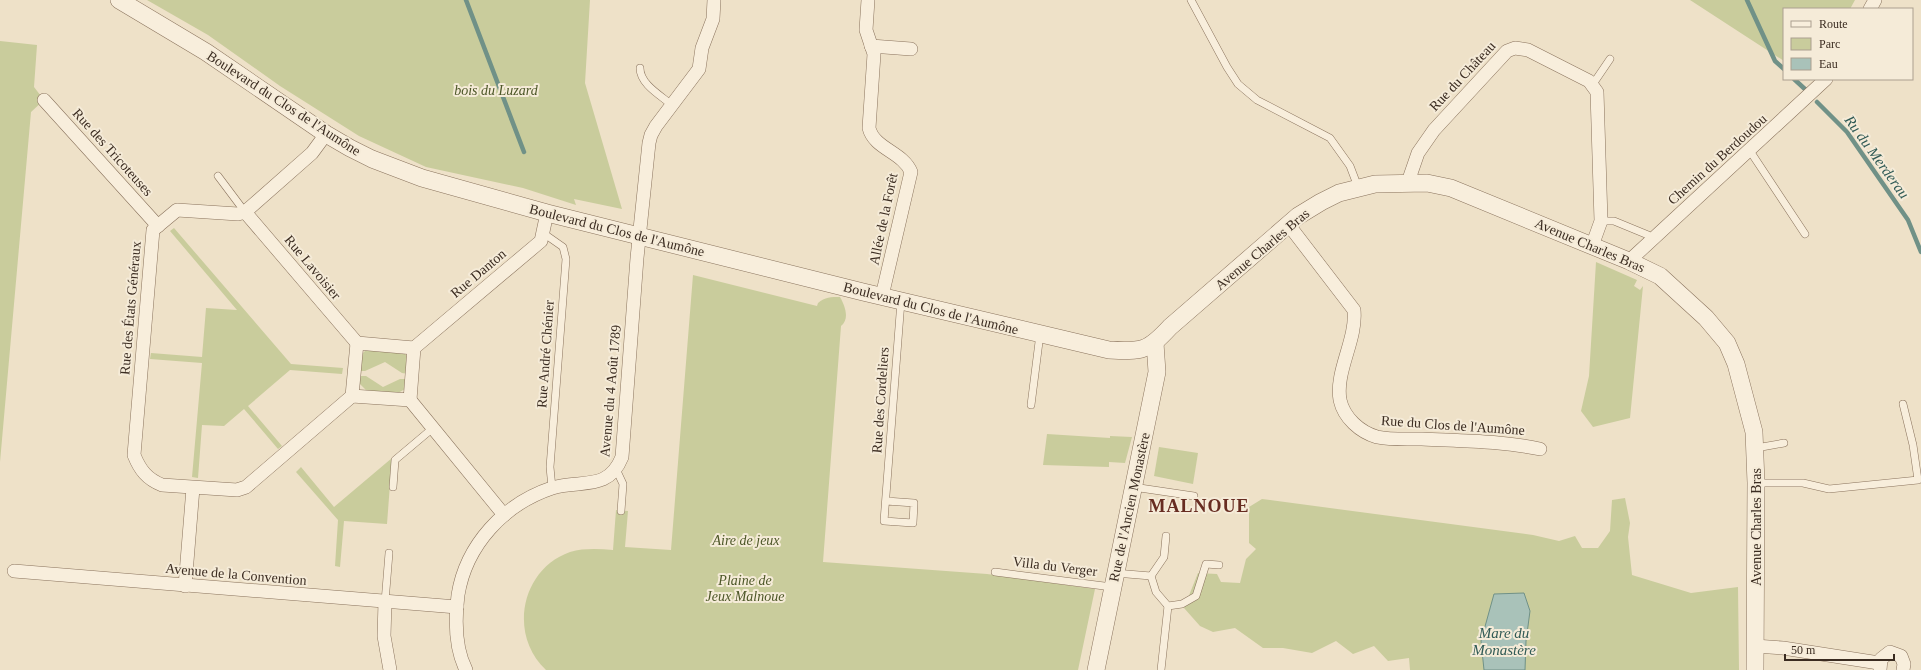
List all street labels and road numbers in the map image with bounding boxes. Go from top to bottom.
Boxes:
street label: Rue du Château [1426,39,1498,114]
street label: Boulevard du Clos de l'Aumône [204,48,363,159]
street label: Rue des Tricoteuses [70,106,156,199]
street label: Chemin du Berdoudou [1665,111,1770,208]
street label: Allée de la Forêt [866,172,901,266]
street label: Boulevard du Clos de l'Aumône [528,201,706,260]
street label: Avenue Charles Bras [1212,206,1312,293]
street label: Avenue Charles Bras [1533,216,1647,275]
street label: Rue Lavoisier [282,232,344,303]
street label: Rue des États Généraux [116,240,144,376]
street label: Rue Danton [448,246,509,301]
street label: Boulevard du Clos de l'Aumône [842,279,1020,338]
street label: Rue André Chénier [534,299,557,408]
street label: Avenue du 4 Août 1789 [597,324,624,458]
street label: Rue des Cordeliers [869,346,892,454]
street label: Rue du Clos de l'Aumône [1381,413,1525,438]
street label: Rue de l'Ancien Monastère [1106,431,1153,583]
street label: Avenue Charles Bras [1749,468,1764,586]
street label: Villa du Verger [1012,554,1098,579]
street label: Avenue de la Convention [165,561,307,588]

